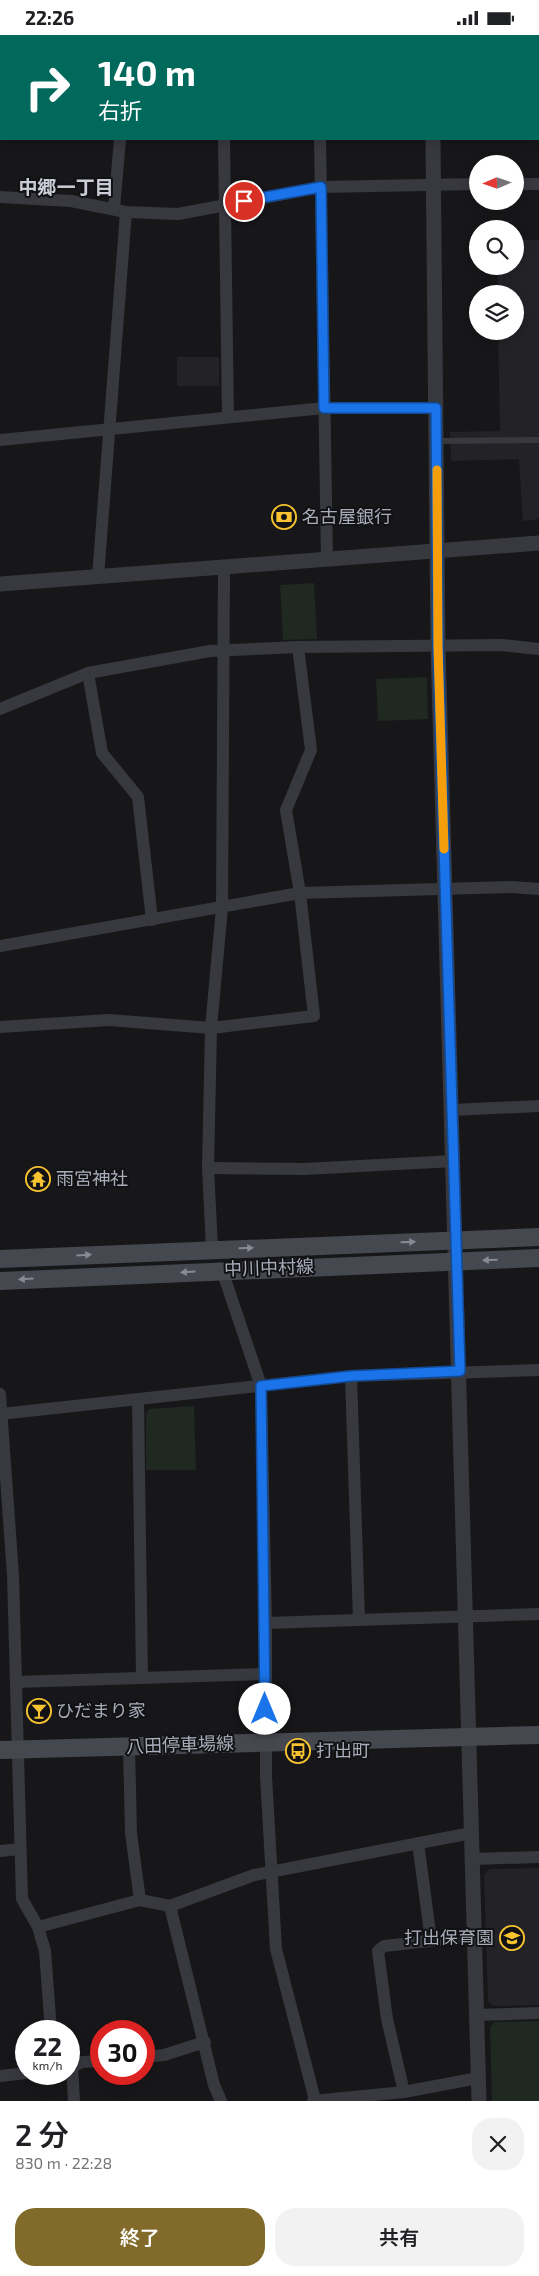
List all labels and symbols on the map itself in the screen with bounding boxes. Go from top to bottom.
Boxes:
north arrow [469,155,524,210]
district label: 中郷一丁目 [18,175,114,198]
pin [223,180,265,222]
bank icon: 名古屋銀行 [271,504,297,530]
place label: 名古屋銀行 [302,505,392,527]
temple icon: 雨宮神社 [25,1166,51,1192]
place label: 雨宮神社 [56,1167,128,1189]
one-way arrow [401,1238,417,1246]
one-way arrow [238,1244,254,1252]
one-way arrow [76,1251,92,1259]
street label: 中川中村線 [224,1254,314,1280]
one-way arrow [482,1256,498,1264]
one-way arrow [180,1268,196,1276]
one-way arrow [17,1276,33,1284]
position arrow [238,1682,290,1734]
bar icon: ひだまり家 [26,1698,52,1724]
place label: ひだまり家 [56,1699,146,1721]
street label: 八田停車場線 [126,1731,234,1757]
bus stop icon: 打出町 [285,1738,311,1764]
place label: 打出町 [316,1739,370,1761]
school or university icon: 打出保育園 [499,1925,525,1951]
place label: 打出保育園 [404,1926,494,1948]
speed limit sign: 30 [90,2020,155,2085]

